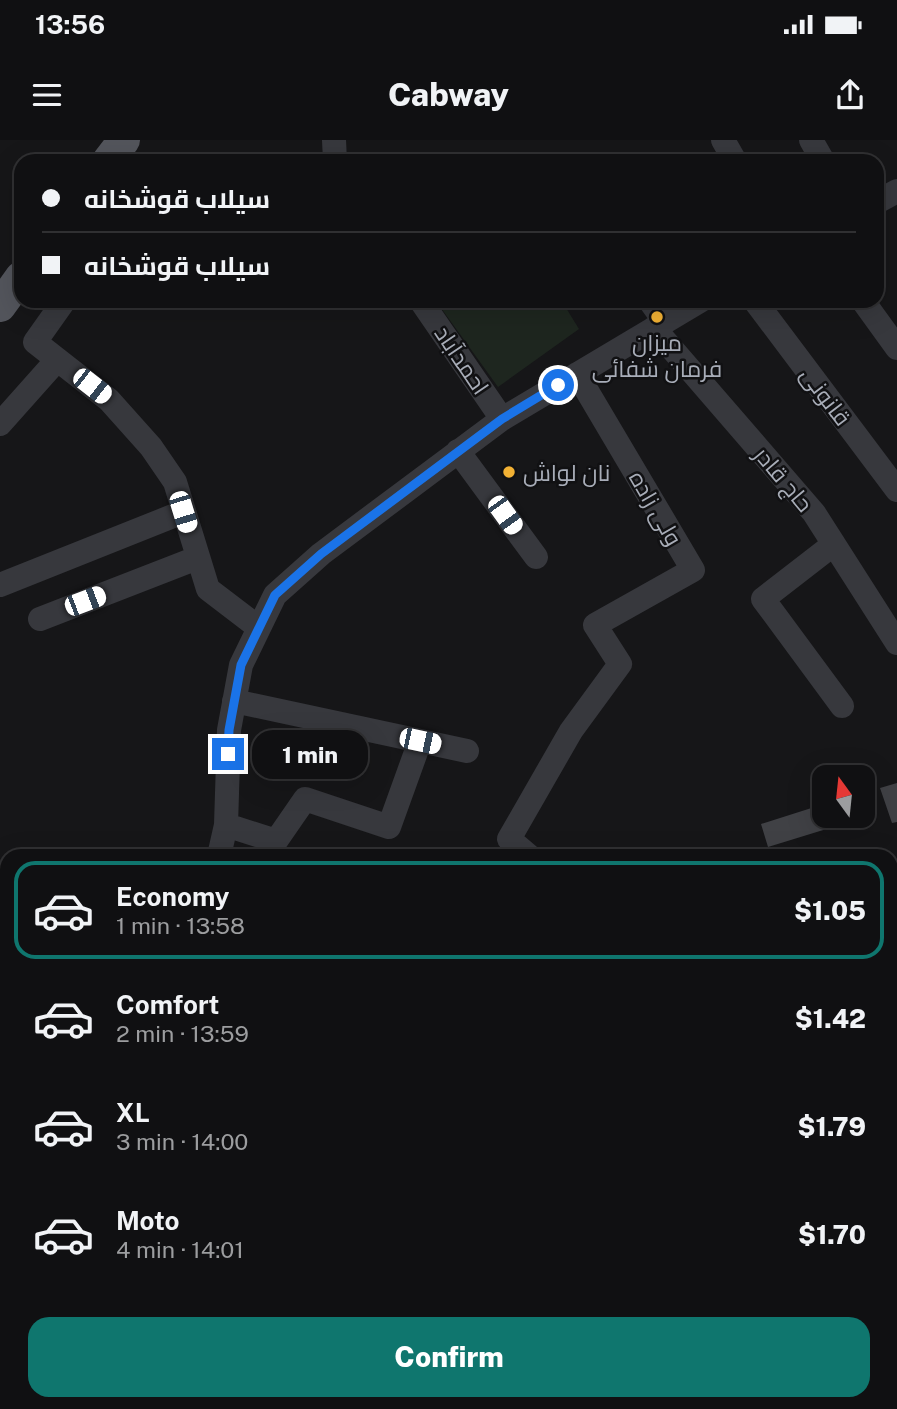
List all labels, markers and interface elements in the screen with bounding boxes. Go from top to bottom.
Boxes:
text: 13:56 [35,9,105,40]
icon: menu [28,76,66,114]
text: Cabway [388,76,509,113]
icon: share [831,76,869,114]
text: سیلاب قوشخانه [84,183,270,214]
text: سیلاب قوشخانه [84,250,270,281]
marker: میزان فرمان شفائی [649,309,665,325]
street label: احمدآباد [429,321,495,399]
place label: میزان فرمان شفائی [592,329,722,383]
street label: قانونی [794,361,857,431]
car [69,365,116,407]
route start [542,369,574,401]
street label: حاج قادر [746,440,819,519]
place label: نان لواش [523,459,611,487]
marker: نان لواش [501,464,517,480]
street label: ولی زاده [623,466,688,551]
car [167,489,200,535]
car [485,492,526,538]
car [62,584,109,618]
car [398,726,443,756]
callout: 1 min [252,730,368,778]
route end [212,738,244,770]
text: 1 min [282,741,338,768]
north arrow [812,765,875,828]
map controls [812,765,875,828]
icon: car [32,879,95,942]
text: Economy [116,881,229,912]
text: $1.05 [794,895,866,926]
text: 1 min · 13:58 [116,912,245,939]
icon: car [32,987,95,1050]
text: Comfort [116,989,219,1020]
text: $1.42 [795,1003,866,1034]
text: 2 min · 13:59 [116,1020,249,1047]
icon: car [32,1095,95,1158]
text: XL [116,1097,150,1128]
text: $1.79 [798,1111,866,1142]
text: 3 min · 14:00 [116,1128,248,1155]
icon: car [32,1203,95,1266]
text: Moto [116,1205,179,1236]
text: $1.70 [798,1219,866,1250]
text: 4 min · 14:01 [116,1236,244,1263]
button: Confirm [28,1317,870,1397]

